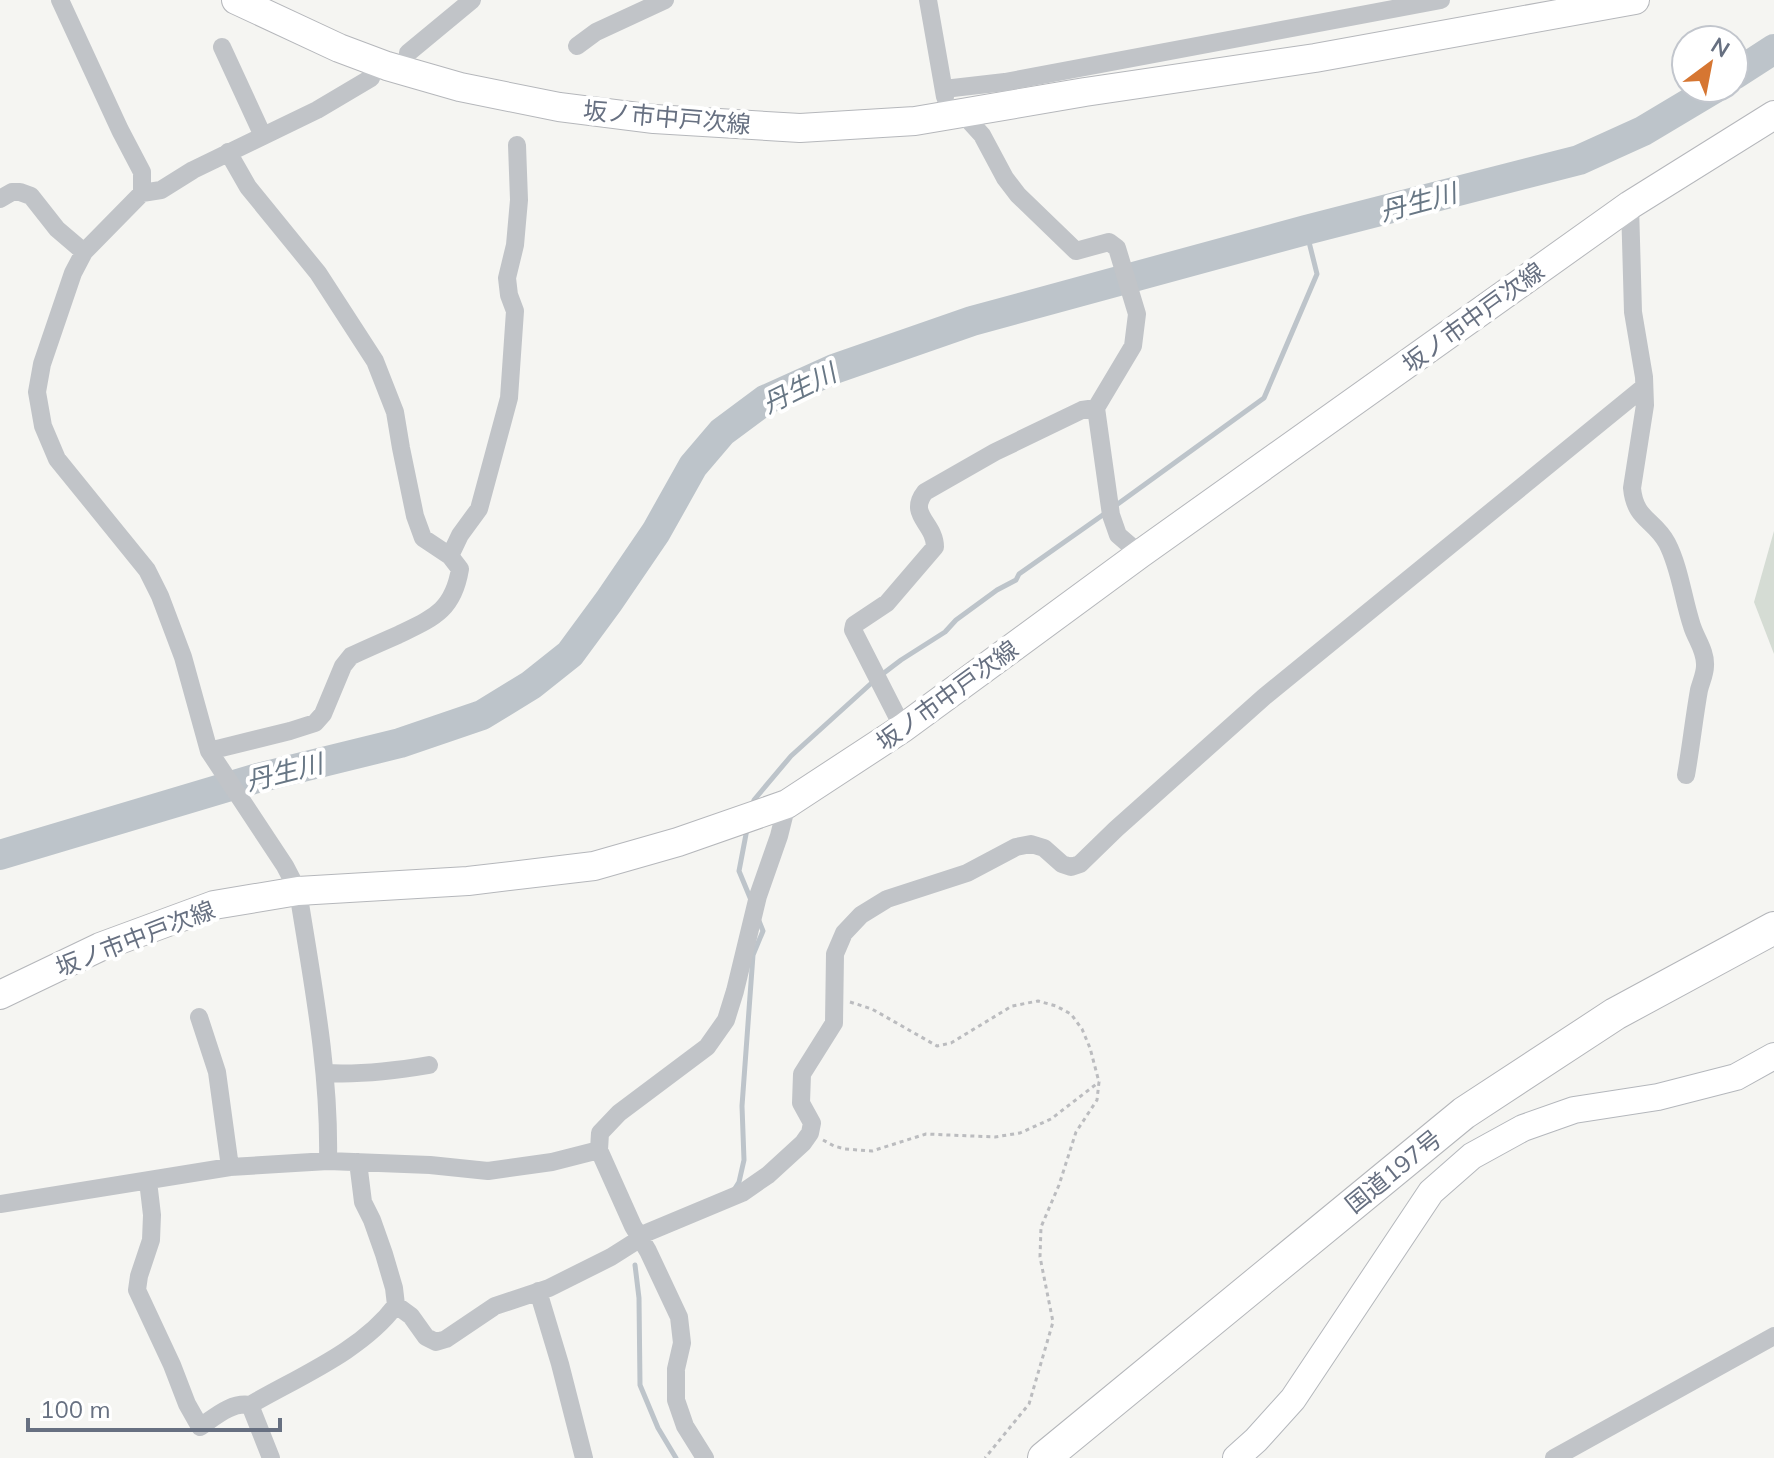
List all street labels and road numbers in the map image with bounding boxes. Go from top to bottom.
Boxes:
street label: 坂ノ市中戸次線 [582,95,752,139]
street label: 坂ノ市中戸次線 [1396,255,1550,379]
street label: 坂ノ市中戸次線 [870,633,1024,757]
street label: 坂ノ市中戸次線 [51,894,219,982]
street label: 国道197号 [1339,1123,1447,1219]

